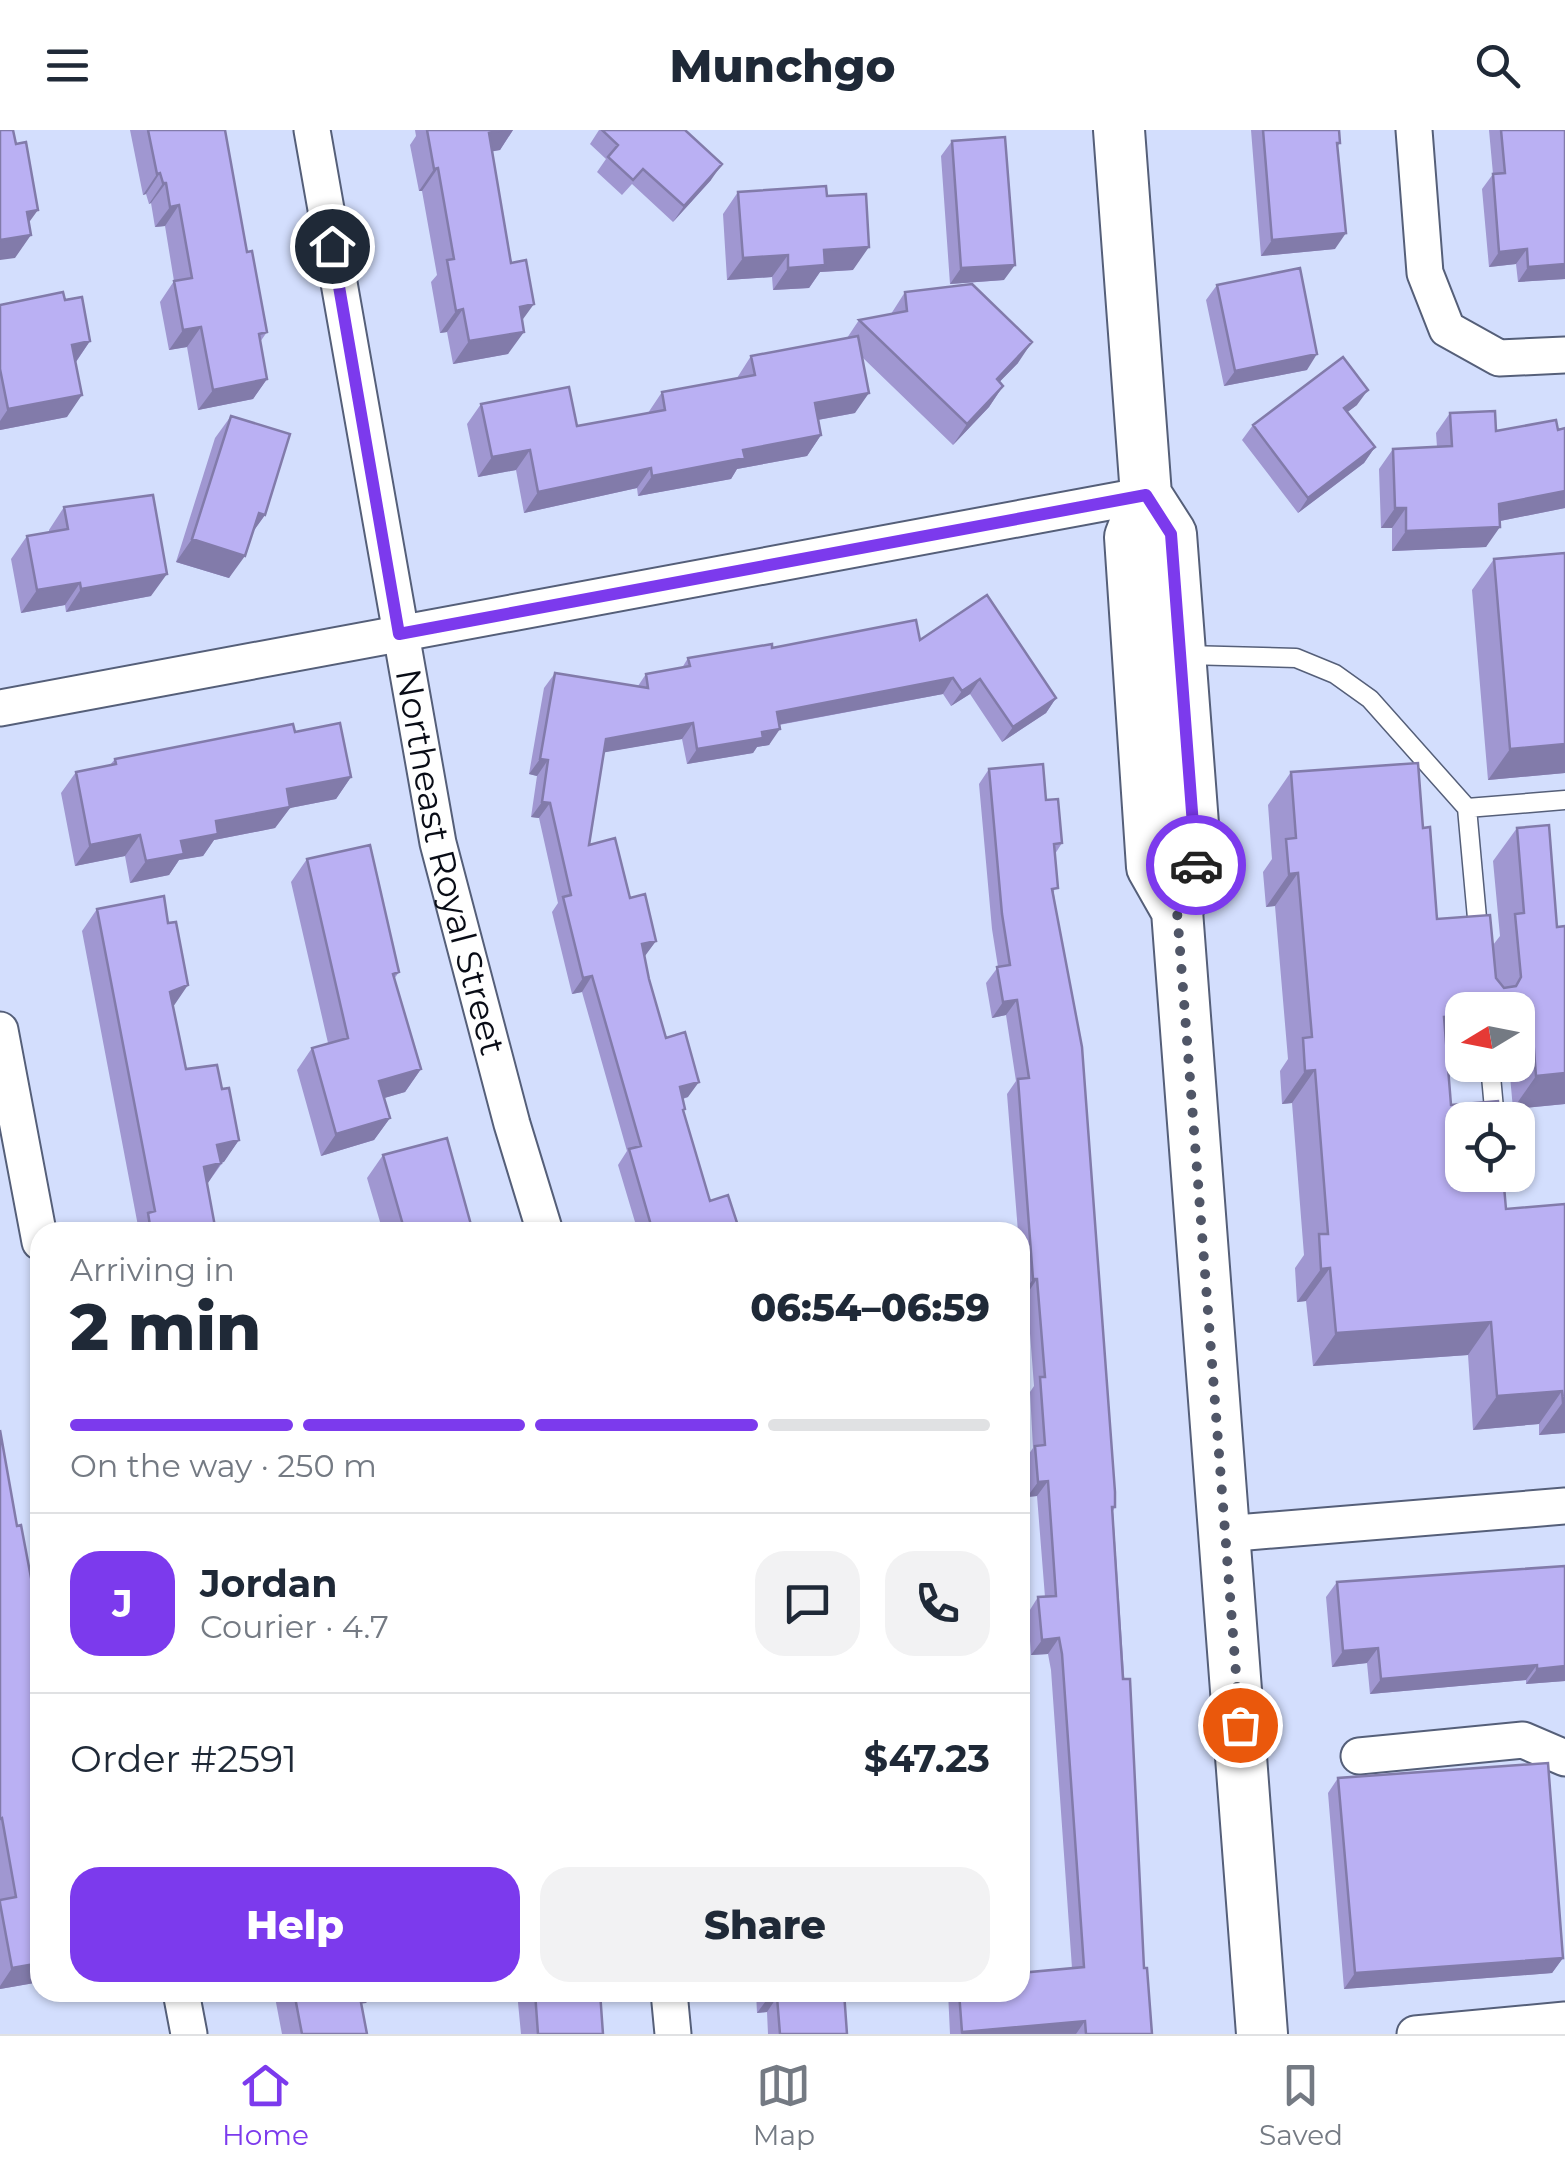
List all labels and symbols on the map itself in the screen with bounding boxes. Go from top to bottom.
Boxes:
pin [290,204,375,289]
street label: Northeast Royal Street [387,665,515,1059]
courier [1146,815,1246,915]
north arrow [1445,992,1535,1082]
pin [1198,1683,1283,1768]

